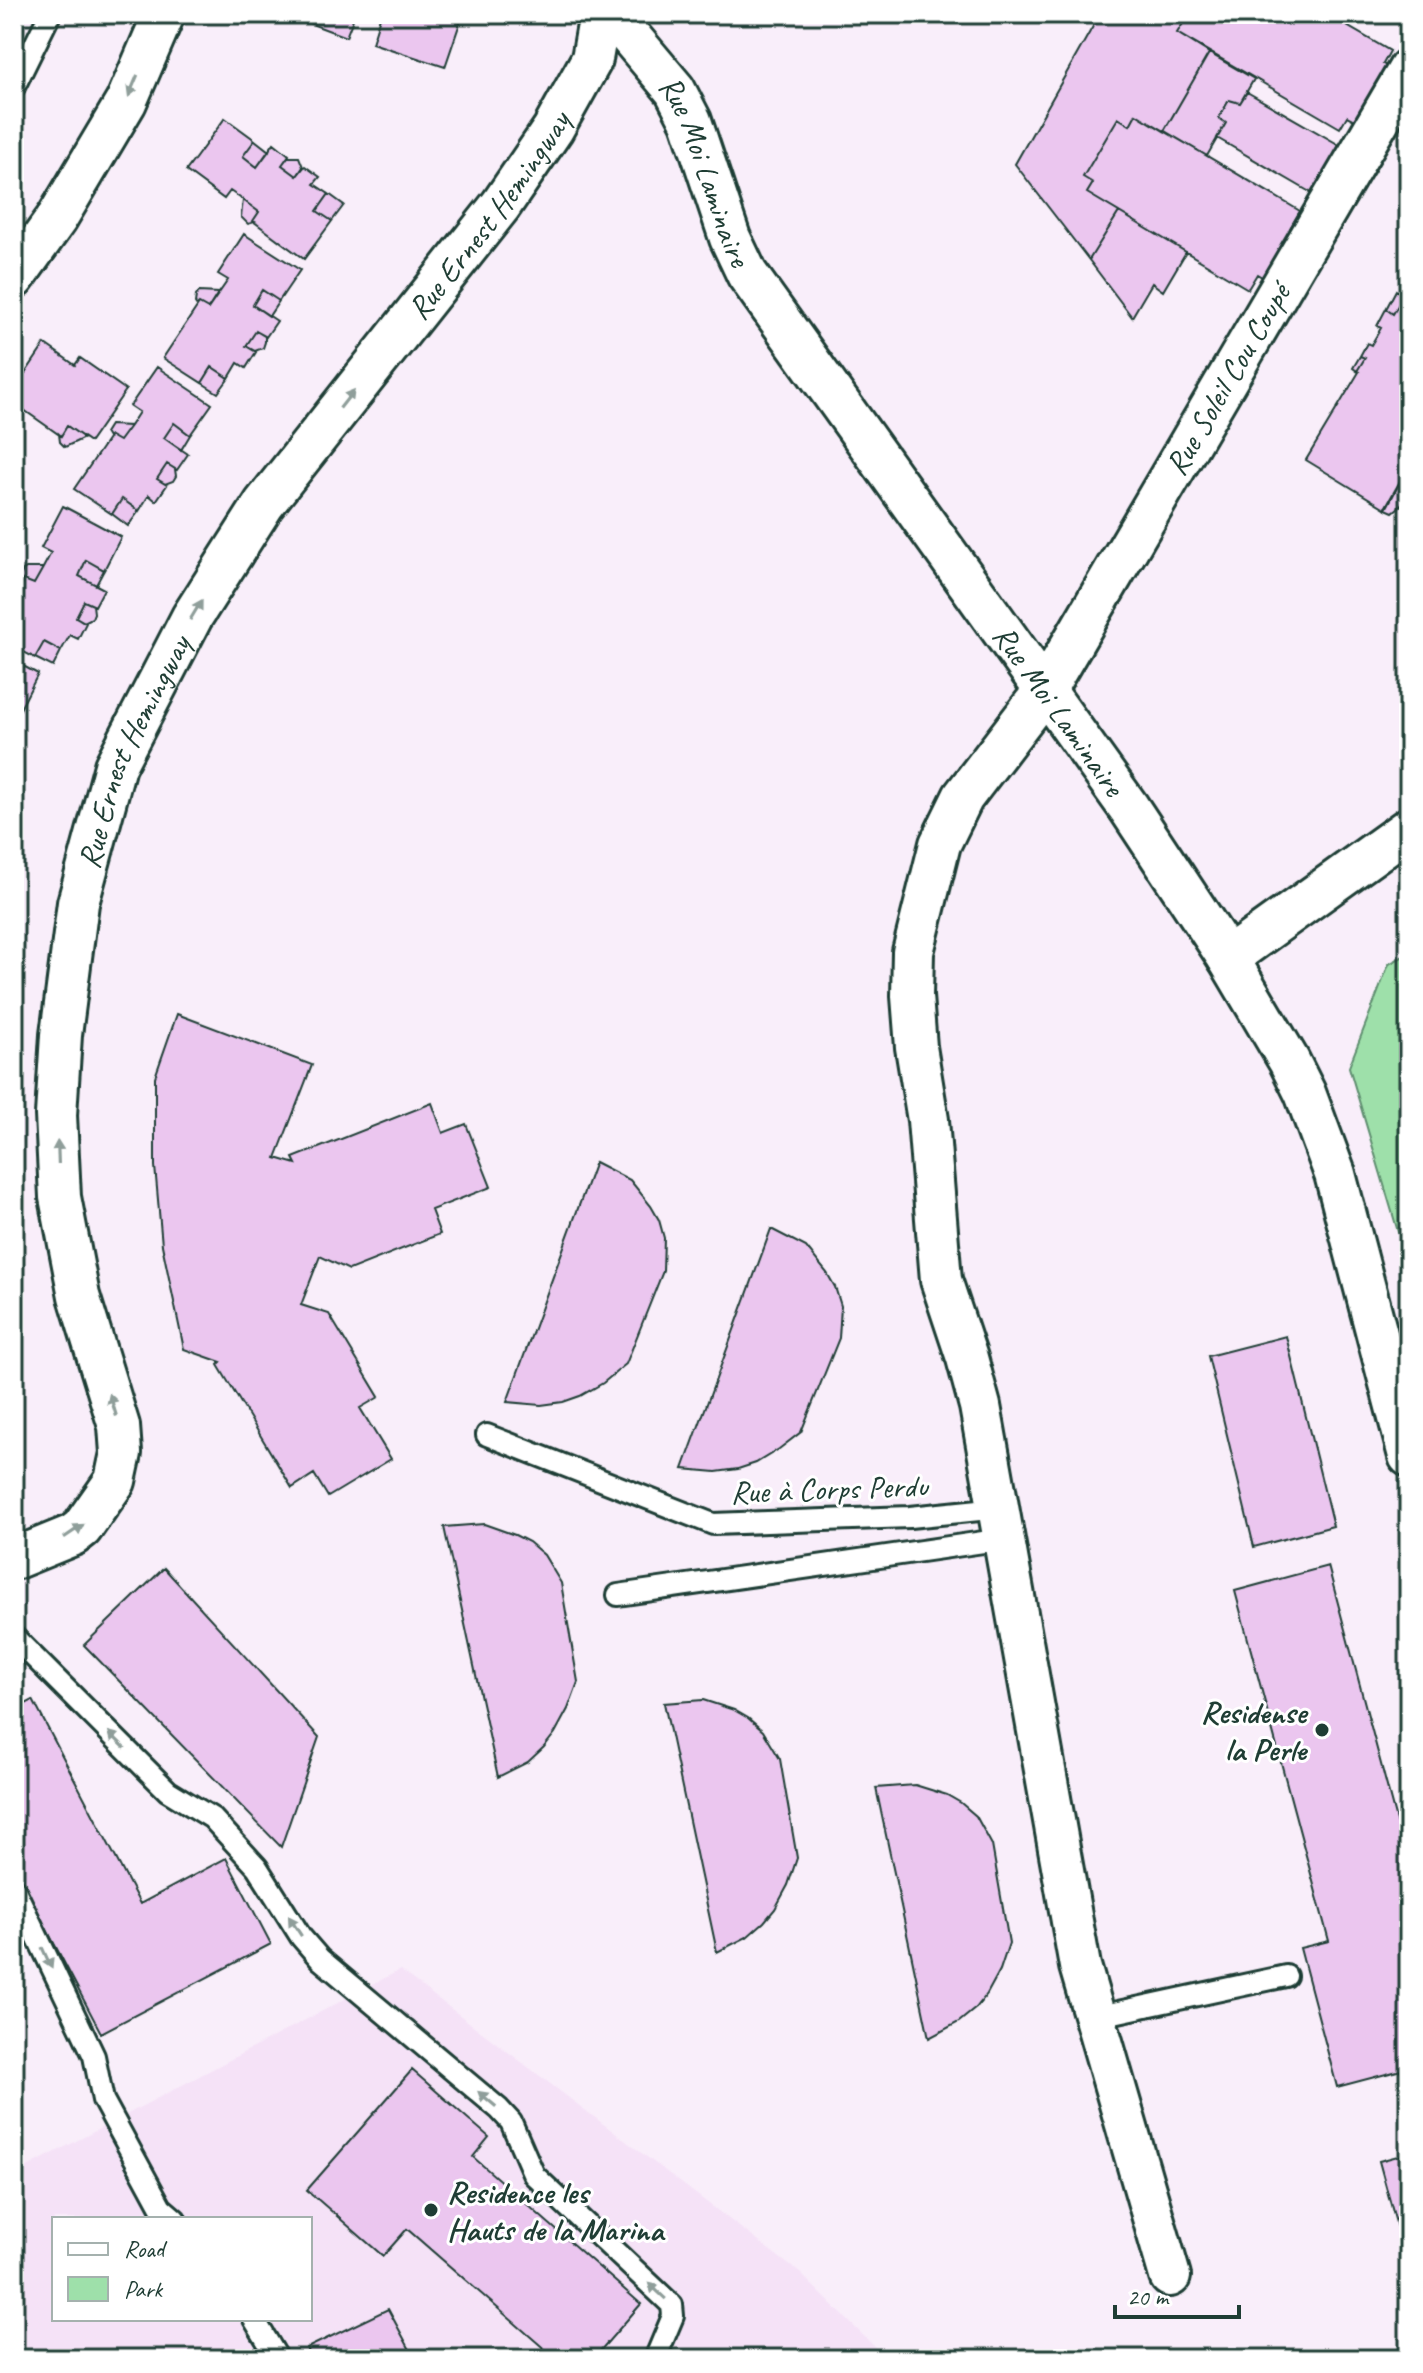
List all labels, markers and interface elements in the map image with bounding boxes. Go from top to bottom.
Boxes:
street label: Rue Moi Laminaire [650,66,762,275]
one-way arrow [127,74,140,97]
street label: Rue Ernest Hemingway [398,102,581,328]
street label: Rue Soleil Cou Coupé [1155,272,1302,482]
one-way arrow [338,389,355,409]
one-way arrow [189,599,203,621]
street label: Rue Moi Laminaire [984,617,1136,806]
street label: Rue Ernest Hemingway [68,626,201,873]
one-way arrow [51,1139,64,1164]
one-way arrow [106,1393,118,1417]
street label: Rue à Corps Perdu [730,1465,931,1513]
one-way arrow [63,1524,84,1539]
place label: Residense la Perle [1201,1692,1309,1770]
marker: Residense la Perle [1313,1721,1331,1739]
one-way arrow [108,1731,127,1750]
one-way arrow [288,1915,302,1937]
one-way arrow [40,1946,54,1970]
one-way arrow [478,2091,498,2108]
place label: Residence les Hauts de la Marina [447,2172,666,2250]
marker: Residence les Hauts de la Marina [422,2201,440,2219]
legend [52,2217,312,2321]
text: Road [124,2234,168,2264]
scale bar [1115,2269,1239,2319]
text: Park [124,2274,164,2304]
one-way arrow [648,2282,667,2300]
text: 20 m [1127,2282,1170,2312]

